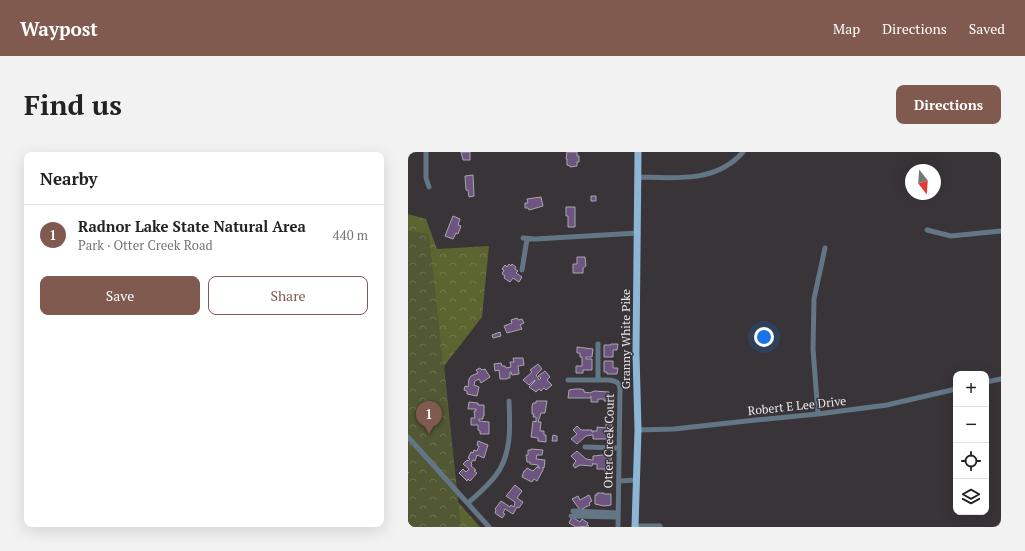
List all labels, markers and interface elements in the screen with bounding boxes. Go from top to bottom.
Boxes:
text: Waypost [20,16,98,41]
text: Map [833,19,860,38]
text: Directions [882,19,947,38]
text: Saved [969,19,1005,38]
button: Directions [896,85,1001,124]
text: Find us [24,86,122,123]
north arrow [905,164,941,200]
text: Nearby [40,167,98,190]
text: Radnor Lake State Natural Area [78,216,306,236]
text: 1 [49,226,57,244]
text: 440 m [333,226,368,244]
text: Park · Otter Creek Road [78,236,213,254]
button: Save [40,276,200,315]
button: Share [208,276,368,315]
street label: Granny White Pike [618,289,633,389]
your location [754,327,774,347]
map controls [953,371,989,515]
button: + [953,371,989,407]
street label: Otter Creek Court [600,393,617,489]
street label: Robert E Lee Drive [747,393,847,418]
pin: 1 [416,401,442,434]
button: − [953,407,989,443]
button: locate [953,443,989,479]
button: layers [953,479,989,515]

